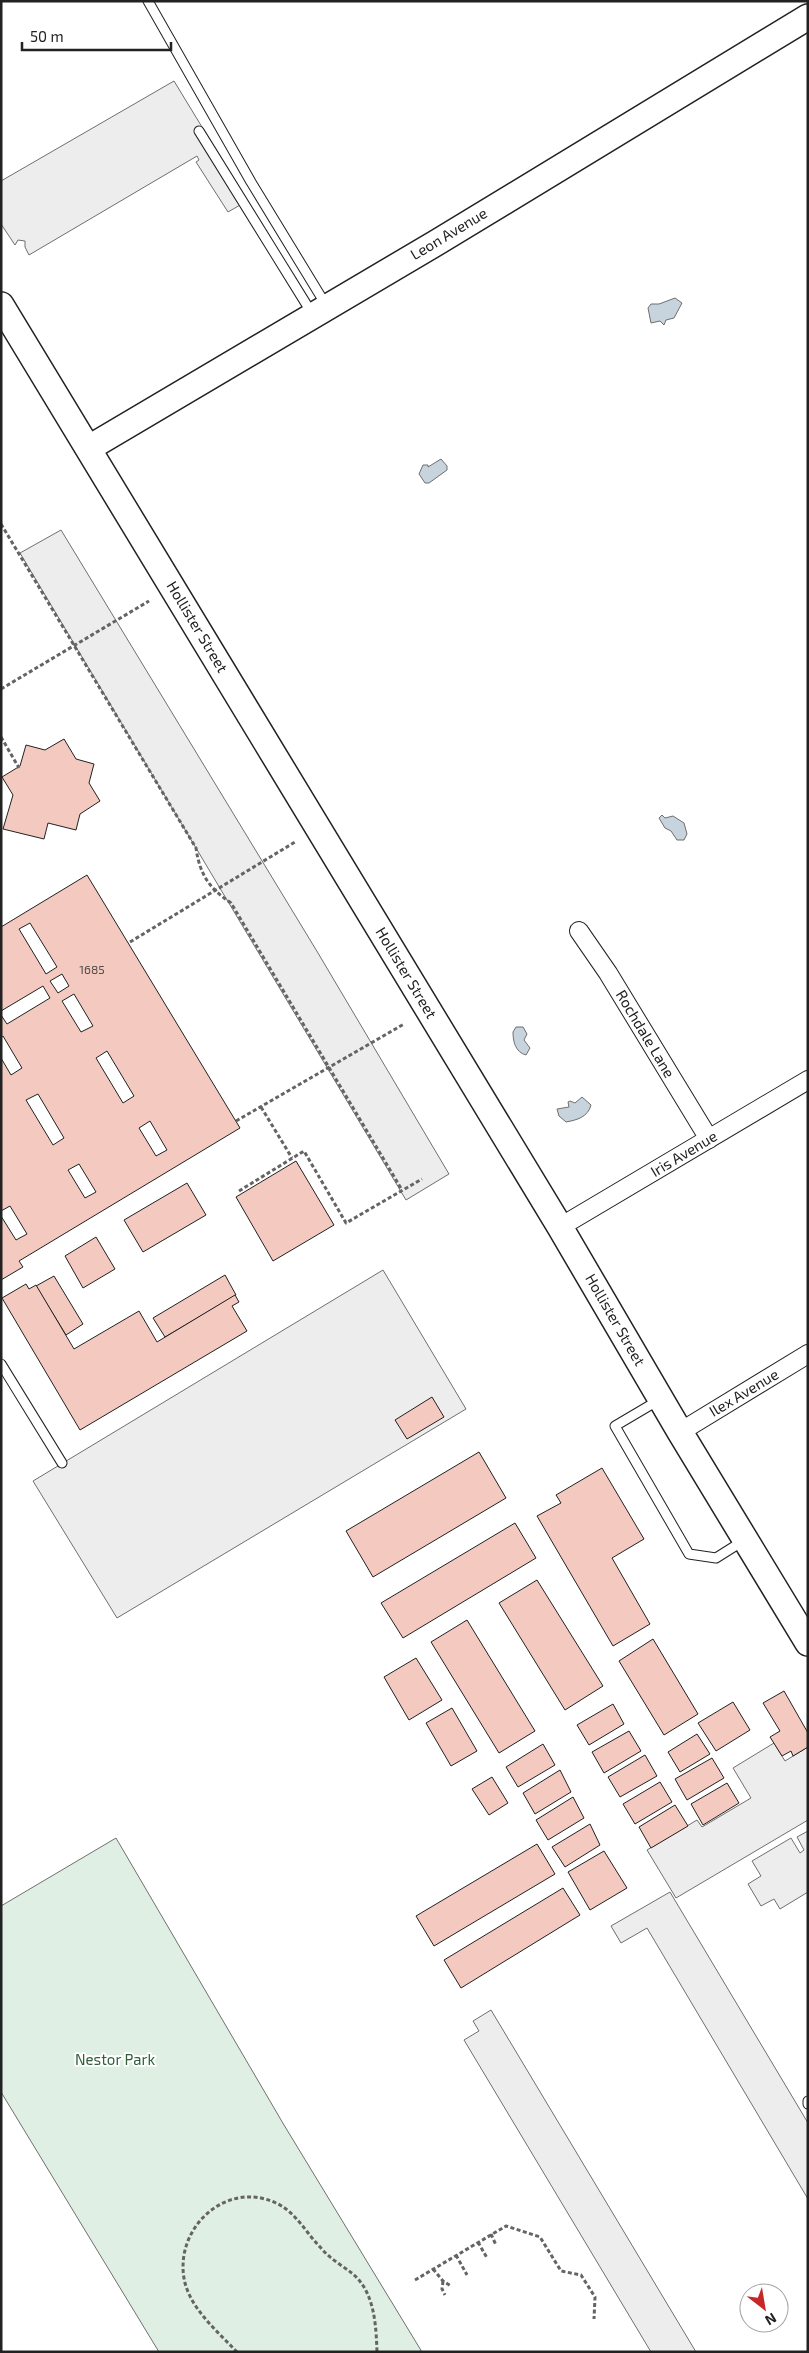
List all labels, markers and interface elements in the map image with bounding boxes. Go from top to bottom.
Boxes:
scale bar [22,20,171,52]
text: 50 m [30,27,64,45]
street label: Leon Avenue [407,203,490,263]
street label: Hollister Street [164,578,232,676]
street label: Hollister Street [373,924,441,1022]
house number: 1685 [79,962,105,976]
street label: Rochdale Lane [613,986,679,1081]
street label: Iris Avenue [647,1126,720,1180]
street label: Hollister Street [582,1270,650,1369]
street label: Ilex Avenue [706,1364,781,1420]
park label: Nestor Park [75,2050,155,2068]
north arrow [739,2283,789,2333]
text: N [762,2310,780,2329]

